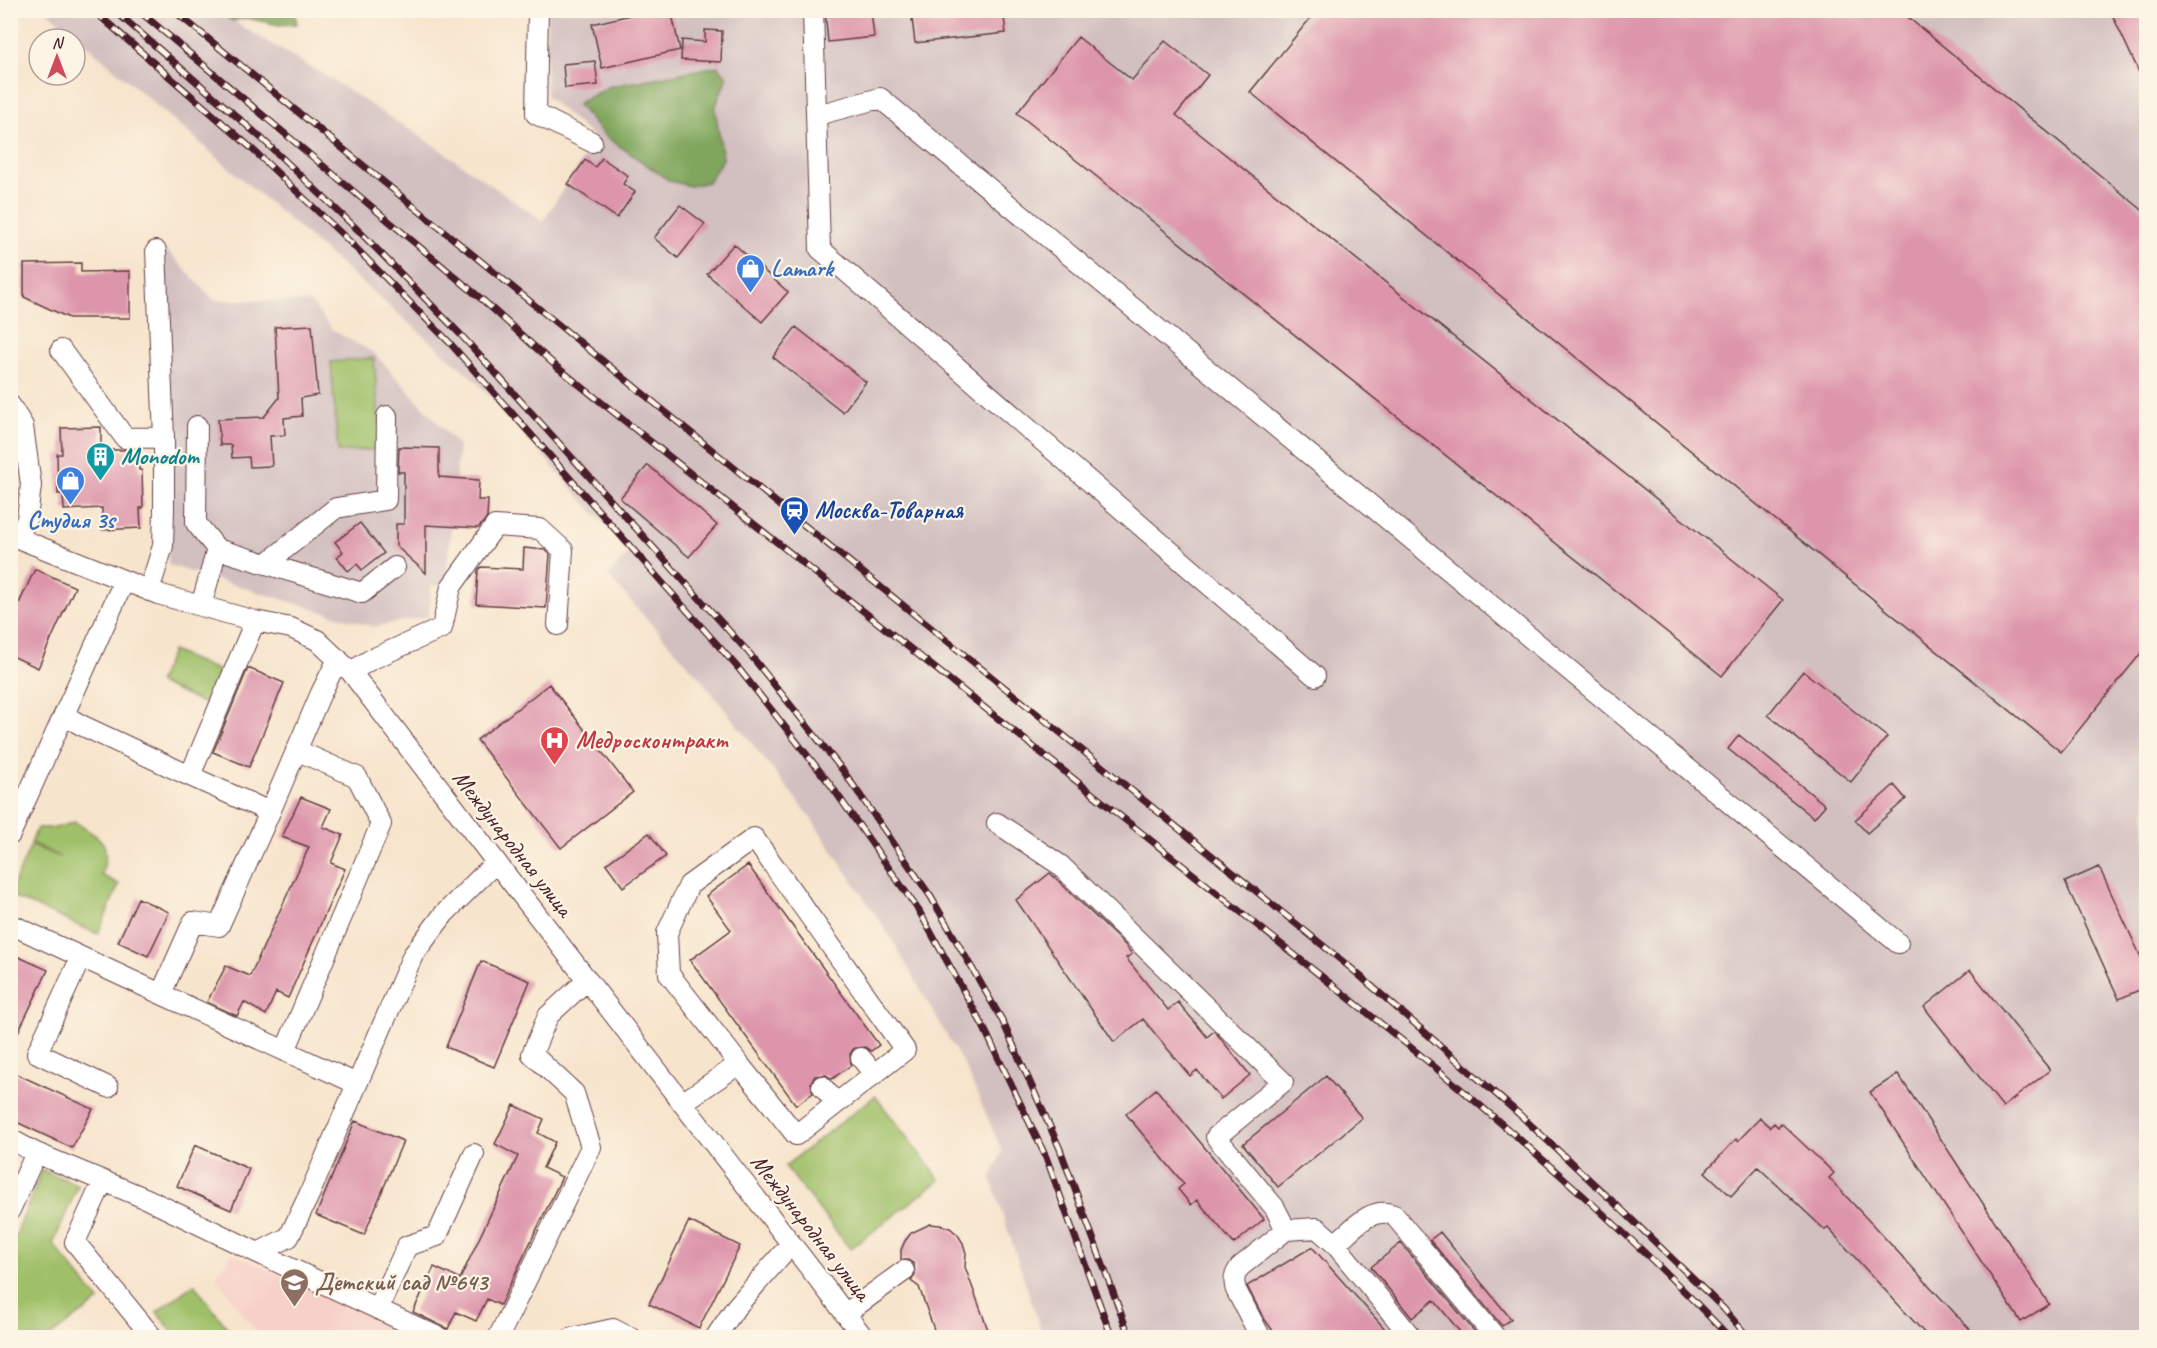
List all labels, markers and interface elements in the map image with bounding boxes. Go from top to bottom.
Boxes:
north arrow [27,27,87,87]
text: N [52,33,65,53]
shop icon: Lamark [734,252,766,294]
place label: Lamark [771,253,835,283]
building icon: Monodom [84,440,116,482]
place label: Monodom [121,441,200,471]
shop icon: Студия 3s [55,464,87,506]
station icon: Москва-Товарная [778,494,810,536]
place label: Москва-Товарная [815,495,964,525]
place label: Студия 3s [27,505,117,535]
hospital icon: Медросконтракт [539,724,571,766]
place label: Медросконтракт [576,725,729,755]
street label: Международная улица [446,763,581,924]
street label: Международная улица [744,1147,879,1308]
school or university icon: Детский сад №643 [278,1266,310,1308]
place label: Детский сад №643 [315,1267,490,1297]

